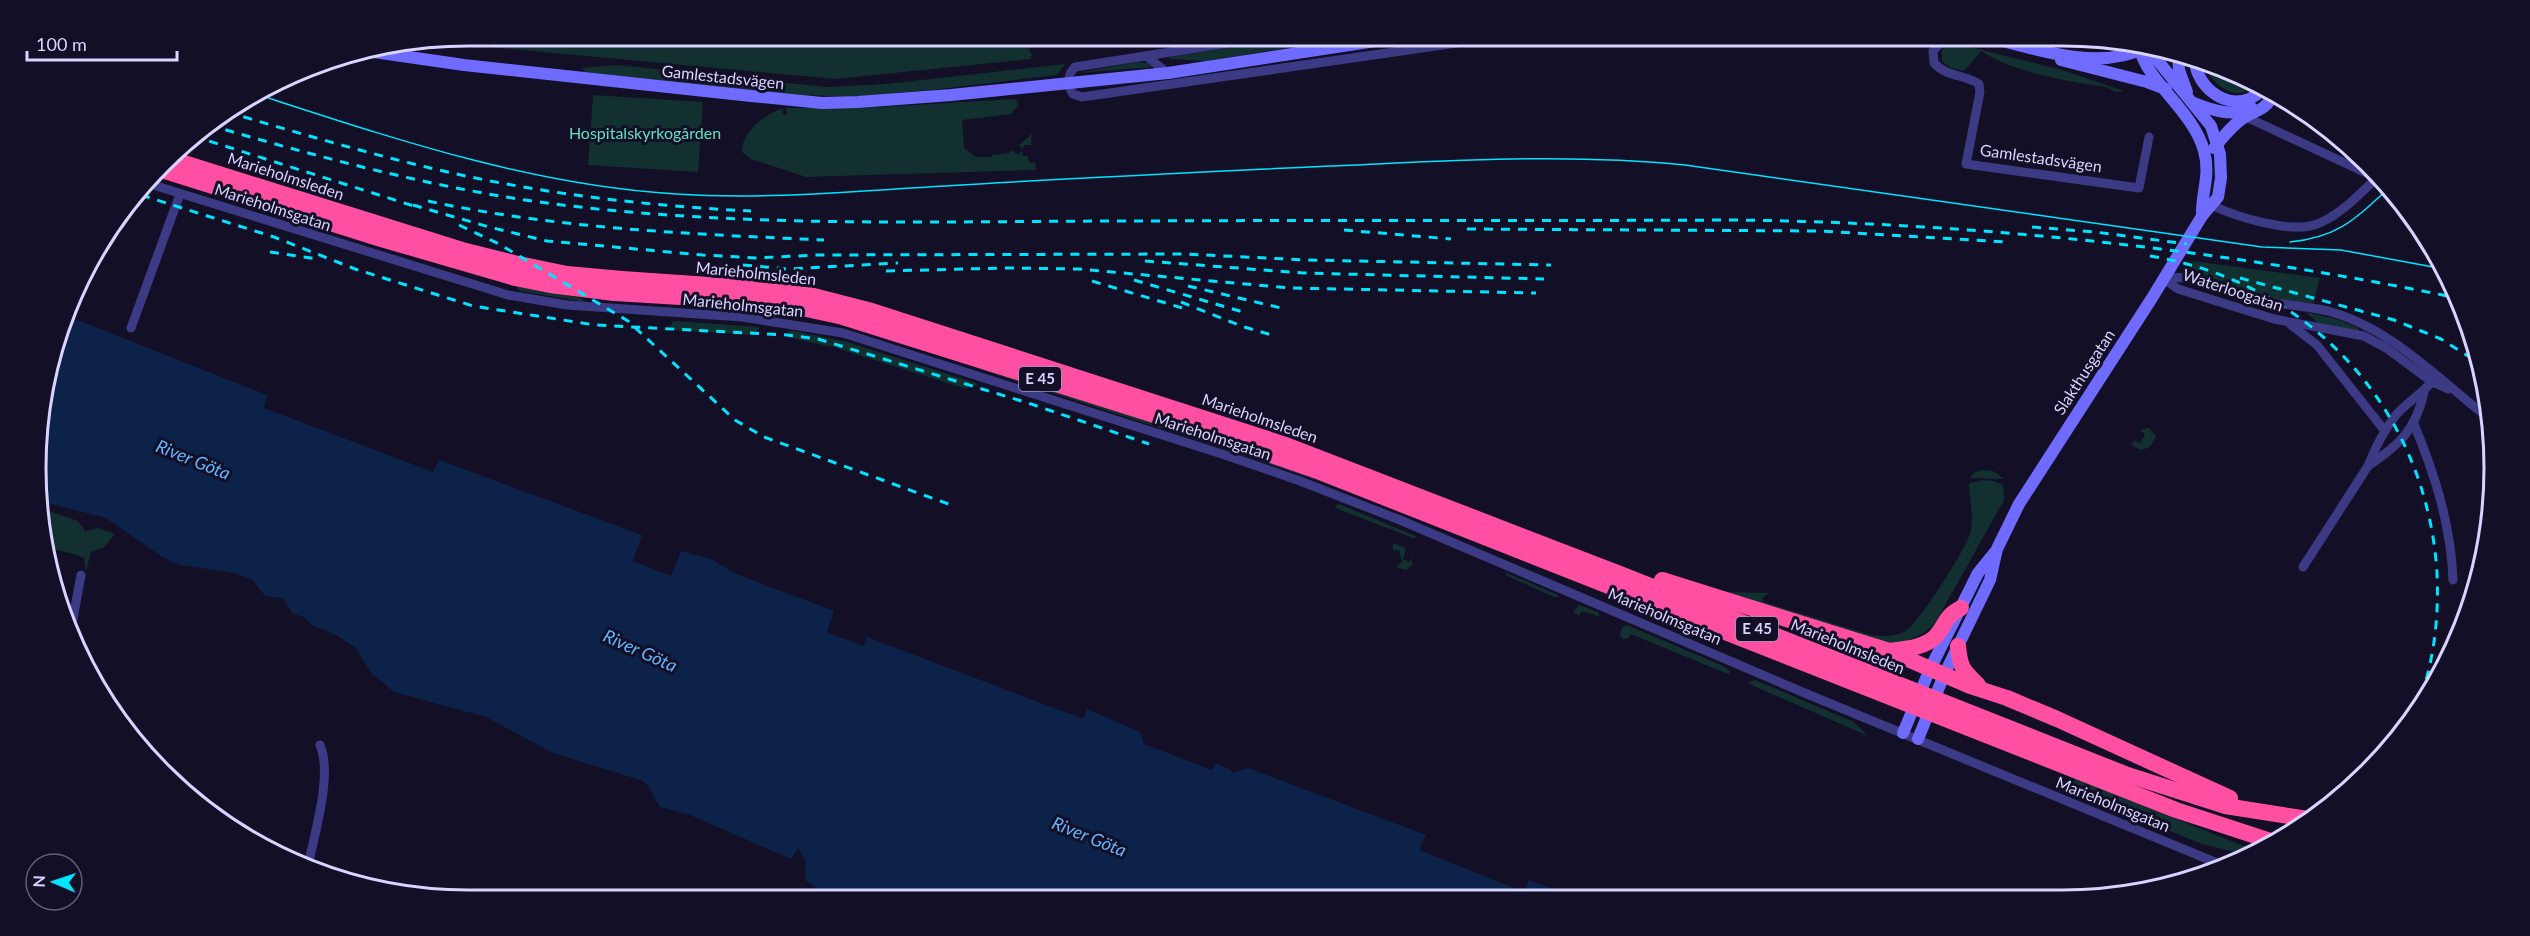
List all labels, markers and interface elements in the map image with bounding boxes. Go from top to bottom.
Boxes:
scale bar [27,24,177,62]
text: 100 m [36,33,87,55]
street label: Gamlestadsvägen [661,61,785,92]
park label: Hospitalskyrkogården [569,123,721,142]
street label: Gamlestadsvägen [1979,140,2103,175]
street label: Marieholmsleden [226,148,347,203]
street label: Marieholmsgatan [213,179,334,234]
street label: Marieholmsleden [695,257,817,288]
street label: Waterloogatan [2181,264,2286,315]
street label: Marieholmsgatan [682,289,804,320]
street label: Slakthusgatan [2049,326,2118,418]
road number: E 45 [1019,367,1061,391]
street label: Marieholmsleden [1200,389,1321,446]
street label: Marieholmsgatan [1153,408,1274,463]
water label: River Göta [153,434,234,484]
street label: Marieholmsgatan [1606,583,1725,648]
street label: Marieholmsleden [1788,614,1908,677]
road number: E 45 [1736,617,1778,641]
water label: River Göta [600,624,681,676]
street label: Marieholmsgatan [2053,772,2173,835]
water label: River Göta [1049,811,1130,861]
north arrow [24,852,84,912]
text: N [29,875,48,888]

